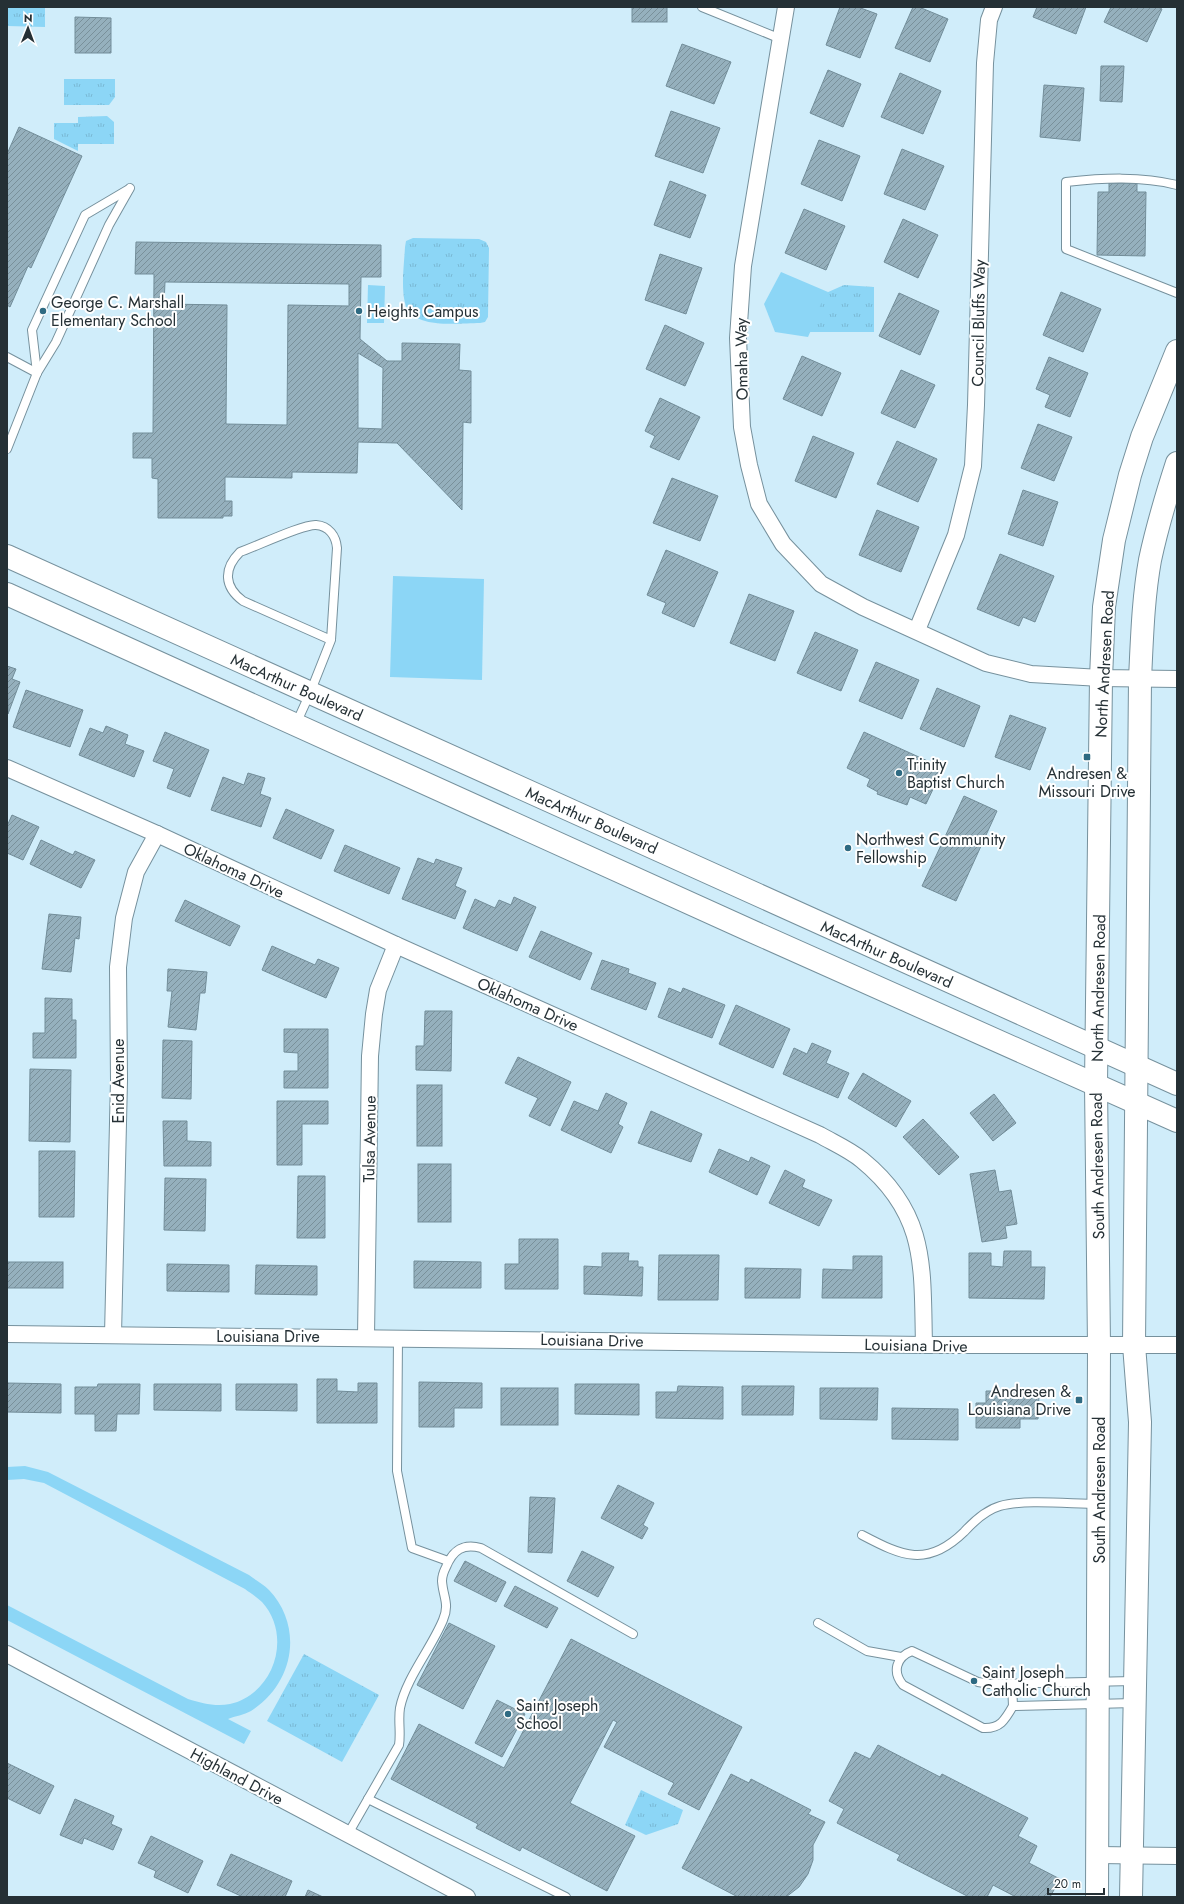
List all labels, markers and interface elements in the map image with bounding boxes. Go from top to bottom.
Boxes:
north arrow [8,8,48,48]
text: N [24,10,33,26]
street label: Council Bluffs Way [966,258,991,387]
place label: George C. Marshall Elementary School [51,291,184,332]
place label: Heights Campus [367,300,479,323]
marker: George C. Marshall Elementary School [38,306,48,316]
marker: Heights Campus [354,306,364,316]
street label: Omaha Way [729,317,754,400]
street label: North Andresen Road [1089,590,1120,738]
street label: MacArthur Boulevard [227,648,367,727]
marker: Andresen & Missouri Drive [1082,752,1092,762]
place label: Trinity Baptist Church [907,753,1005,794]
place label: Andresen & Missouri Drive [1038,762,1136,803]
marker: Trinity Baptist Church [894,768,904,778]
street label: MacArthur Boulevard [522,781,662,860]
place label: Northwest Community Fellowship [856,828,1006,869]
street label: Oklahoma Drive [180,837,288,904]
marker: Northwest Community Fellowship [843,843,853,853]
street label: North Andresen Road [1086,914,1111,1062]
street label: MacArthur Boulevard [817,915,957,994]
street label: Oklahoma Drive [473,972,582,1037]
street label: Enid Avenue [107,1038,130,1124]
street label: South Andresen Road [1085,1092,1110,1240]
street label: Tulsa Avenue [357,1095,382,1183]
street label: Louisiana Drive [216,1325,320,1348]
street label: Louisiana Drive [540,1328,644,1353]
street label: Louisiana Drive [864,1333,968,1358]
place label: Andresen & Louisiana Drive [968,1380,1071,1421]
marker: Andresen & Louisiana Drive [1074,1395,1084,1405]
street label: South Andresen Road [1088,1417,1111,1563]
place label: Saint Joseph Catholic Church [982,1661,1091,1702]
marker: Saint Joseph Catholic Church [969,1676,979,1686]
place label: Saint Joseph School [516,1694,598,1735]
marker: Saint Joseph School [503,1709,513,1719]
street label: Highland Drive [186,1742,287,1811]
scale bar [1048,1870,1104,1896]
text: 20 m [1054,1875,1081,1893]

